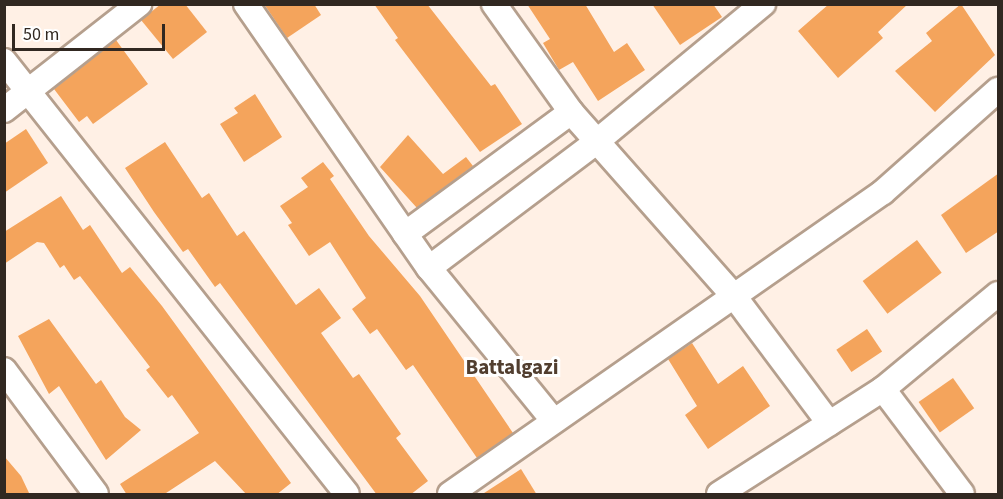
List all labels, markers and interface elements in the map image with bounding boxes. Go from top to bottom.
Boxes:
scale bar [15,12,168,50]
text: 50 m [23,22,59,47]
district label: Battalgazi [465,354,559,380]

